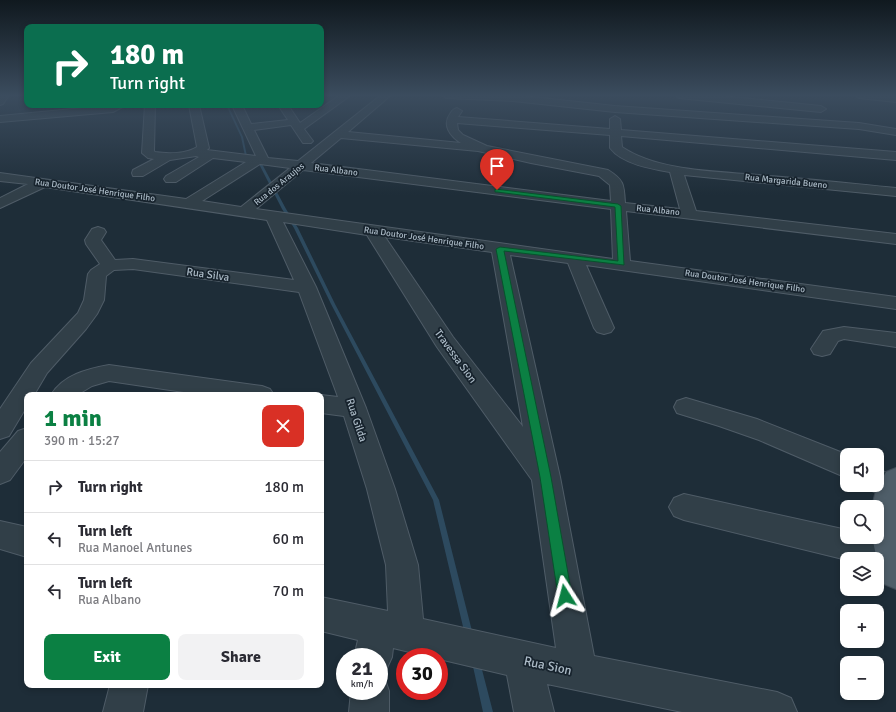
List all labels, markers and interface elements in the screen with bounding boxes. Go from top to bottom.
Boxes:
text: 180 m [110,38,184,72]
icon: right [44,40,96,92]
text: Turn right [110,72,185,94]
pin [480,149,514,190]
icon: arrive [486,155,508,177]
street label: Rua dos Araujos [252,161,307,208]
street label: Rua Albano [314,162,359,179]
street label: Rua Margarida Bueno [744,172,828,191]
street label: Rua Doutor José Henrique Filho [34,177,156,204]
street label: Rua Albano [636,203,681,218]
street label: Rua Doutor José Henrique Filho [363,225,485,252]
street label: Rua Silva [186,265,231,284]
street label: Rua Doutor José Henrique Filho [684,268,806,295]
street label: Travessa Sion [432,327,479,386]
street label: Rua Gilda [343,397,370,444]
text: 1 min [44,403,102,433]
button: close [262,405,304,447]
text: 390 m · 15:27 [44,433,120,449]
map controls [840,448,884,700]
button: sound [840,448,884,492]
icon: right [44,476,66,498]
text: Turn right [78,478,143,496]
text: 180 m [264,478,304,496]
button: search [840,500,884,544]
text: Turn left [78,522,132,540]
icon: left [44,528,66,550]
text: 60 m [273,530,304,548]
text: Rua Manoel Antunes [78,540,192,556]
button: layers [840,552,884,596]
text: Turn left [78,574,132,592]
position arrow [544,575,586,617]
icon: left [44,580,66,602]
text: 70 m [273,582,304,600]
text: Rua Albano [78,592,141,608]
button: + [840,604,884,648]
button: Exit [44,634,170,680]
button: Share [178,634,304,680]
speed limit sign: 30 [396,648,448,700]
street label: Rua Sion [522,653,573,679]
text: 21 [351,656,373,681]
button: − [840,656,884,700]
text: km/h [351,678,373,690]

